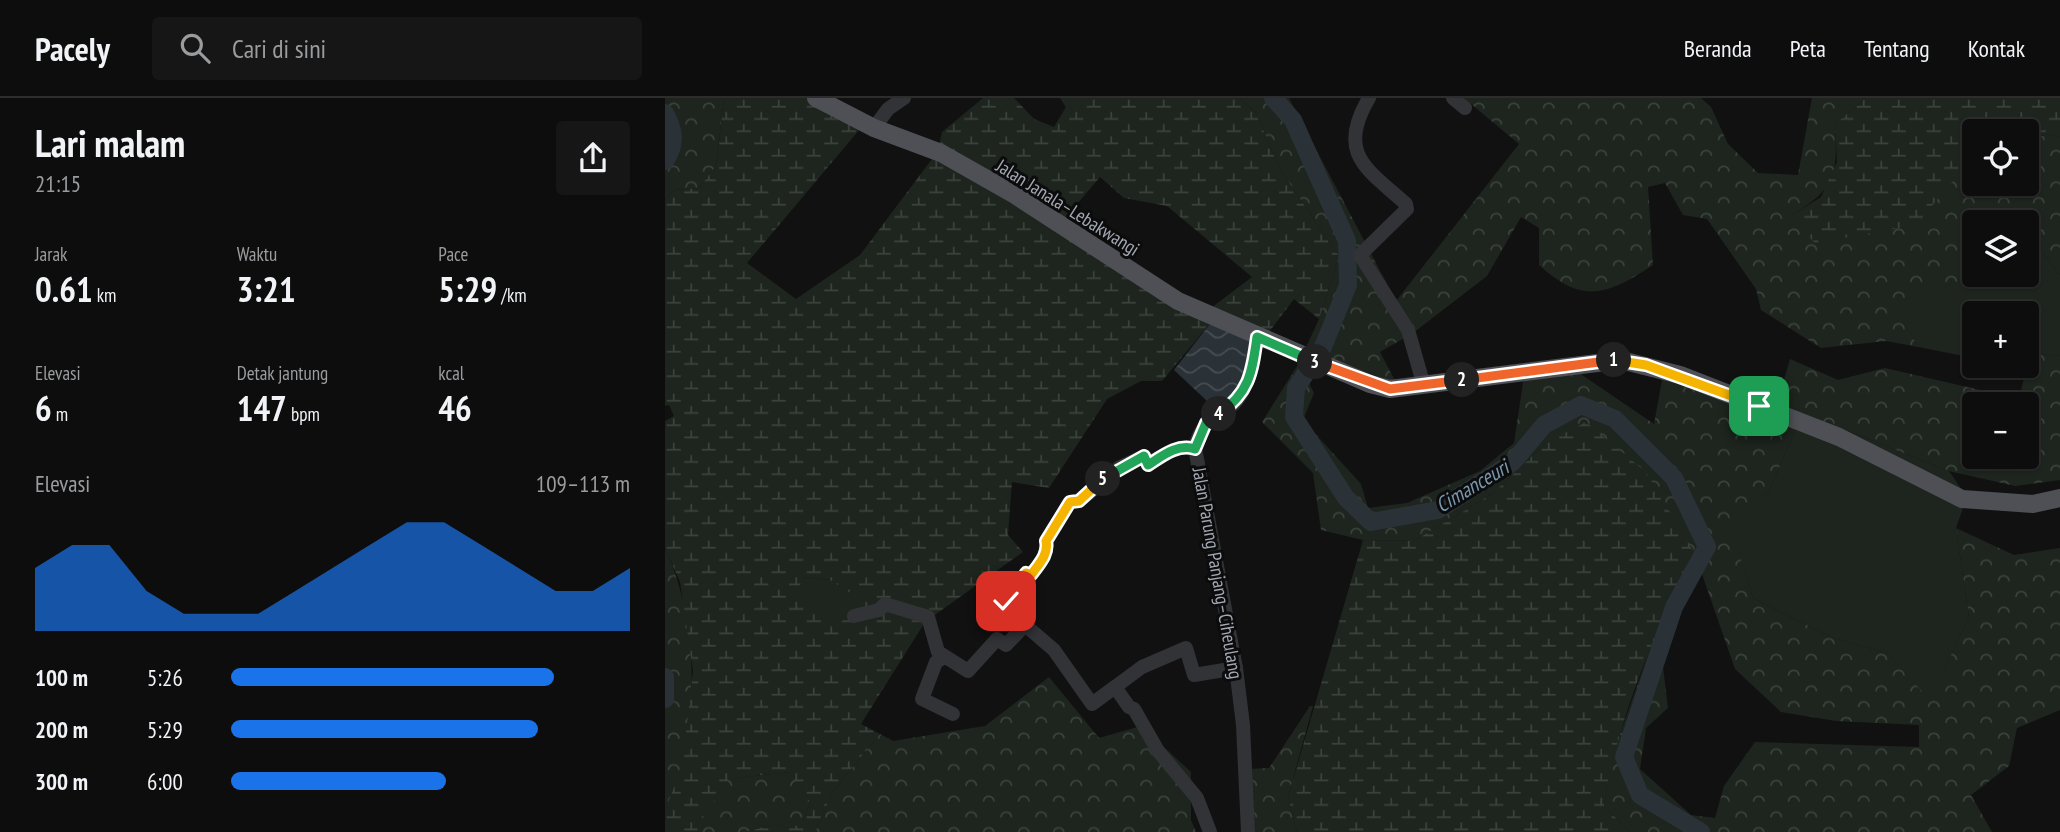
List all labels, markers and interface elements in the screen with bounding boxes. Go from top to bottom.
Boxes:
search box [152,17,642,80]
text: Pacely [35,27,110,70]
icon: search [176,29,214,67]
text: Cari di sini [232,32,326,65]
text: Beranda [1684,33,1752,64]
text: Peta [1790,33,1826,64]
text: Tentang [1864,33,1930,64]
text: Kontak [1968,33,2025,64]
text: Lari malam [35,118,185,167]
map controls [1962,119,2039,469]
button: locate [1962,119,2039,196]
button: share [556,121,630,195]
street label: Jalan Janala–Lebakwangi [991,153,1144,261]
text: 21:15 [35,169,81,198]
button: layers [1962,210,2039,287]
text: Jarak [35,242,67,266]
text: Waktu [237,242,277,266]
text: Pace [438,242,468,266]
text: 0.61 [35,266,93,312]
text: 3:21 [237,266,296,312]
text: 5:29 [438,266,497,312]
text: km [93,283,116,307]
text: /km [497,283,527,307]
button: + [1962,301,2039,378]
pin: 1 [1597,342,1632,378]
pin: 3 [1297,344,1333,380]
text: 1 [1609,347,1618,371]
text: 3 [1310,349,1319,373]
text: Elevasi [35,361,81,385]
text: Detak jantung [237,361,328,385]
text: kcal [438,361,464,385]
pin: 2 [1445,362,1479,398]
text: 2 [1457,367,1466,391]
pin [1729,376,1789,436]
text: 6 [35,385,52,431]
text: 147 [237,385,287,431]
text: 46 [438,385,472,431]
icon: arrive [1740,387,1778,425]
button: − [1962,392,2039,469]
pin: 4 [1201,396,1237,432]
text: 4 [1214,401,1223,425]
text: m [52,402,68,426]
text: bpm [287,402,320,426]
water label: Cimanceuri [1430,452,1516,518]
pin: 5 [1085,462,1121,496]
street label: Jalan Parung Panjang–Ciheulang [1187,464,1248,681]
text: 5 [1098,466,1107,490]
text: Elevasi [35,469,90,498]
text: 109–113 m [536,469,630,498]
pin [976,571,1036,631]
icon: check [987,582,1025,620]
text: 100 m [35,663,88,692]
text: 5:26 [147,663,183,692]
text: 200 m [35,715,88,744]
text: 5:29 [147,715,183,744]
text: 300 m [35,767,88,796]
text: 6:00 [147,767,183,796]

